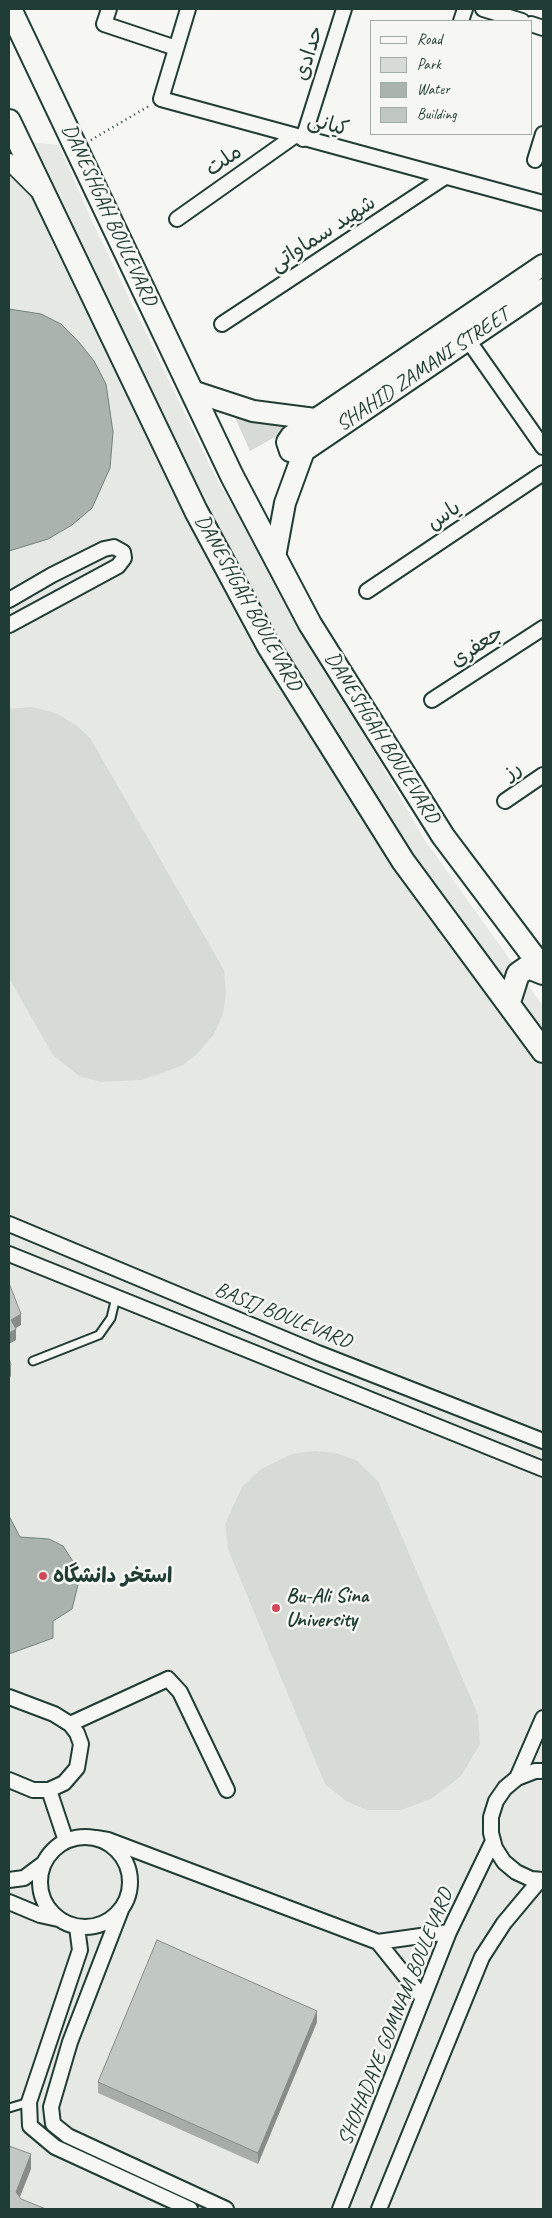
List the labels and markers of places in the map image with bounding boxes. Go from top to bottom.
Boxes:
place label: استخر دانشگاه [53,1563,172,1589]
marker: استخر دانشگاه [37,1570,49,1582]
place label: Bu-Ali Sina University [286,1583,368,1633]
marker: Bu-Ali Sina University [270,1602,282,1614]

